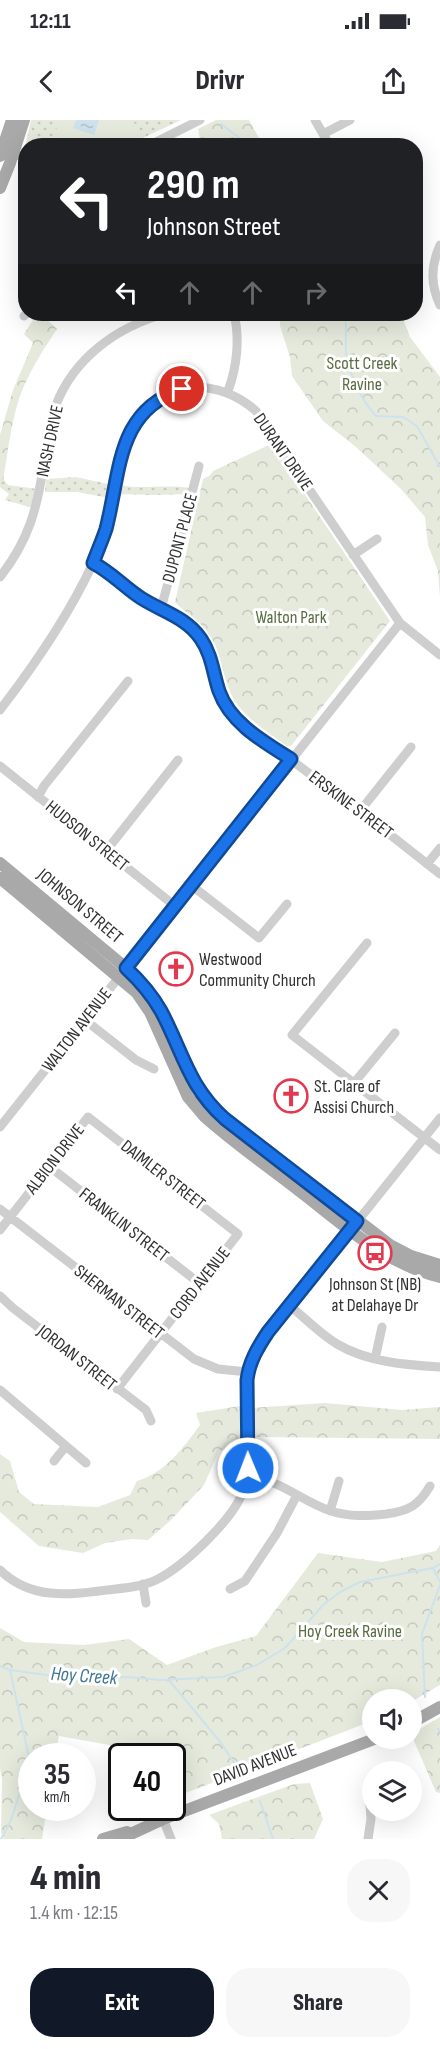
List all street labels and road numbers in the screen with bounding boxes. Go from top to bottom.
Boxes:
street label: NASH DRIVE [32,403,68,479]
street label: DURANT DRIVE [249,409,317,495]
street label: DUPONT PLACE [158,491,202,585]
street label: ERSKINE STREET [305,767,397,843]
street label: HUDSON STREET [41,796,133,876]
street label: JOHNSON STREET [32,864,127,948]
street label: WALTON AVENUE [38,984,116,1076]
street label: ALBION DRIVE [20,1120,89,1199]
street label: DAIMLER STREET [117,1136,209,1214]
street label: FRANKLIN STREET [75,1184,173,1266]
street label: CORD AVENUE [165,1243,235,1323]
street label: SHERMAN STREET [70,1260,168,1344]
street label: JORDAN STREET [32,1320,121,1395]
street label: DAVID AVENUE [210,1740,300,1790]

